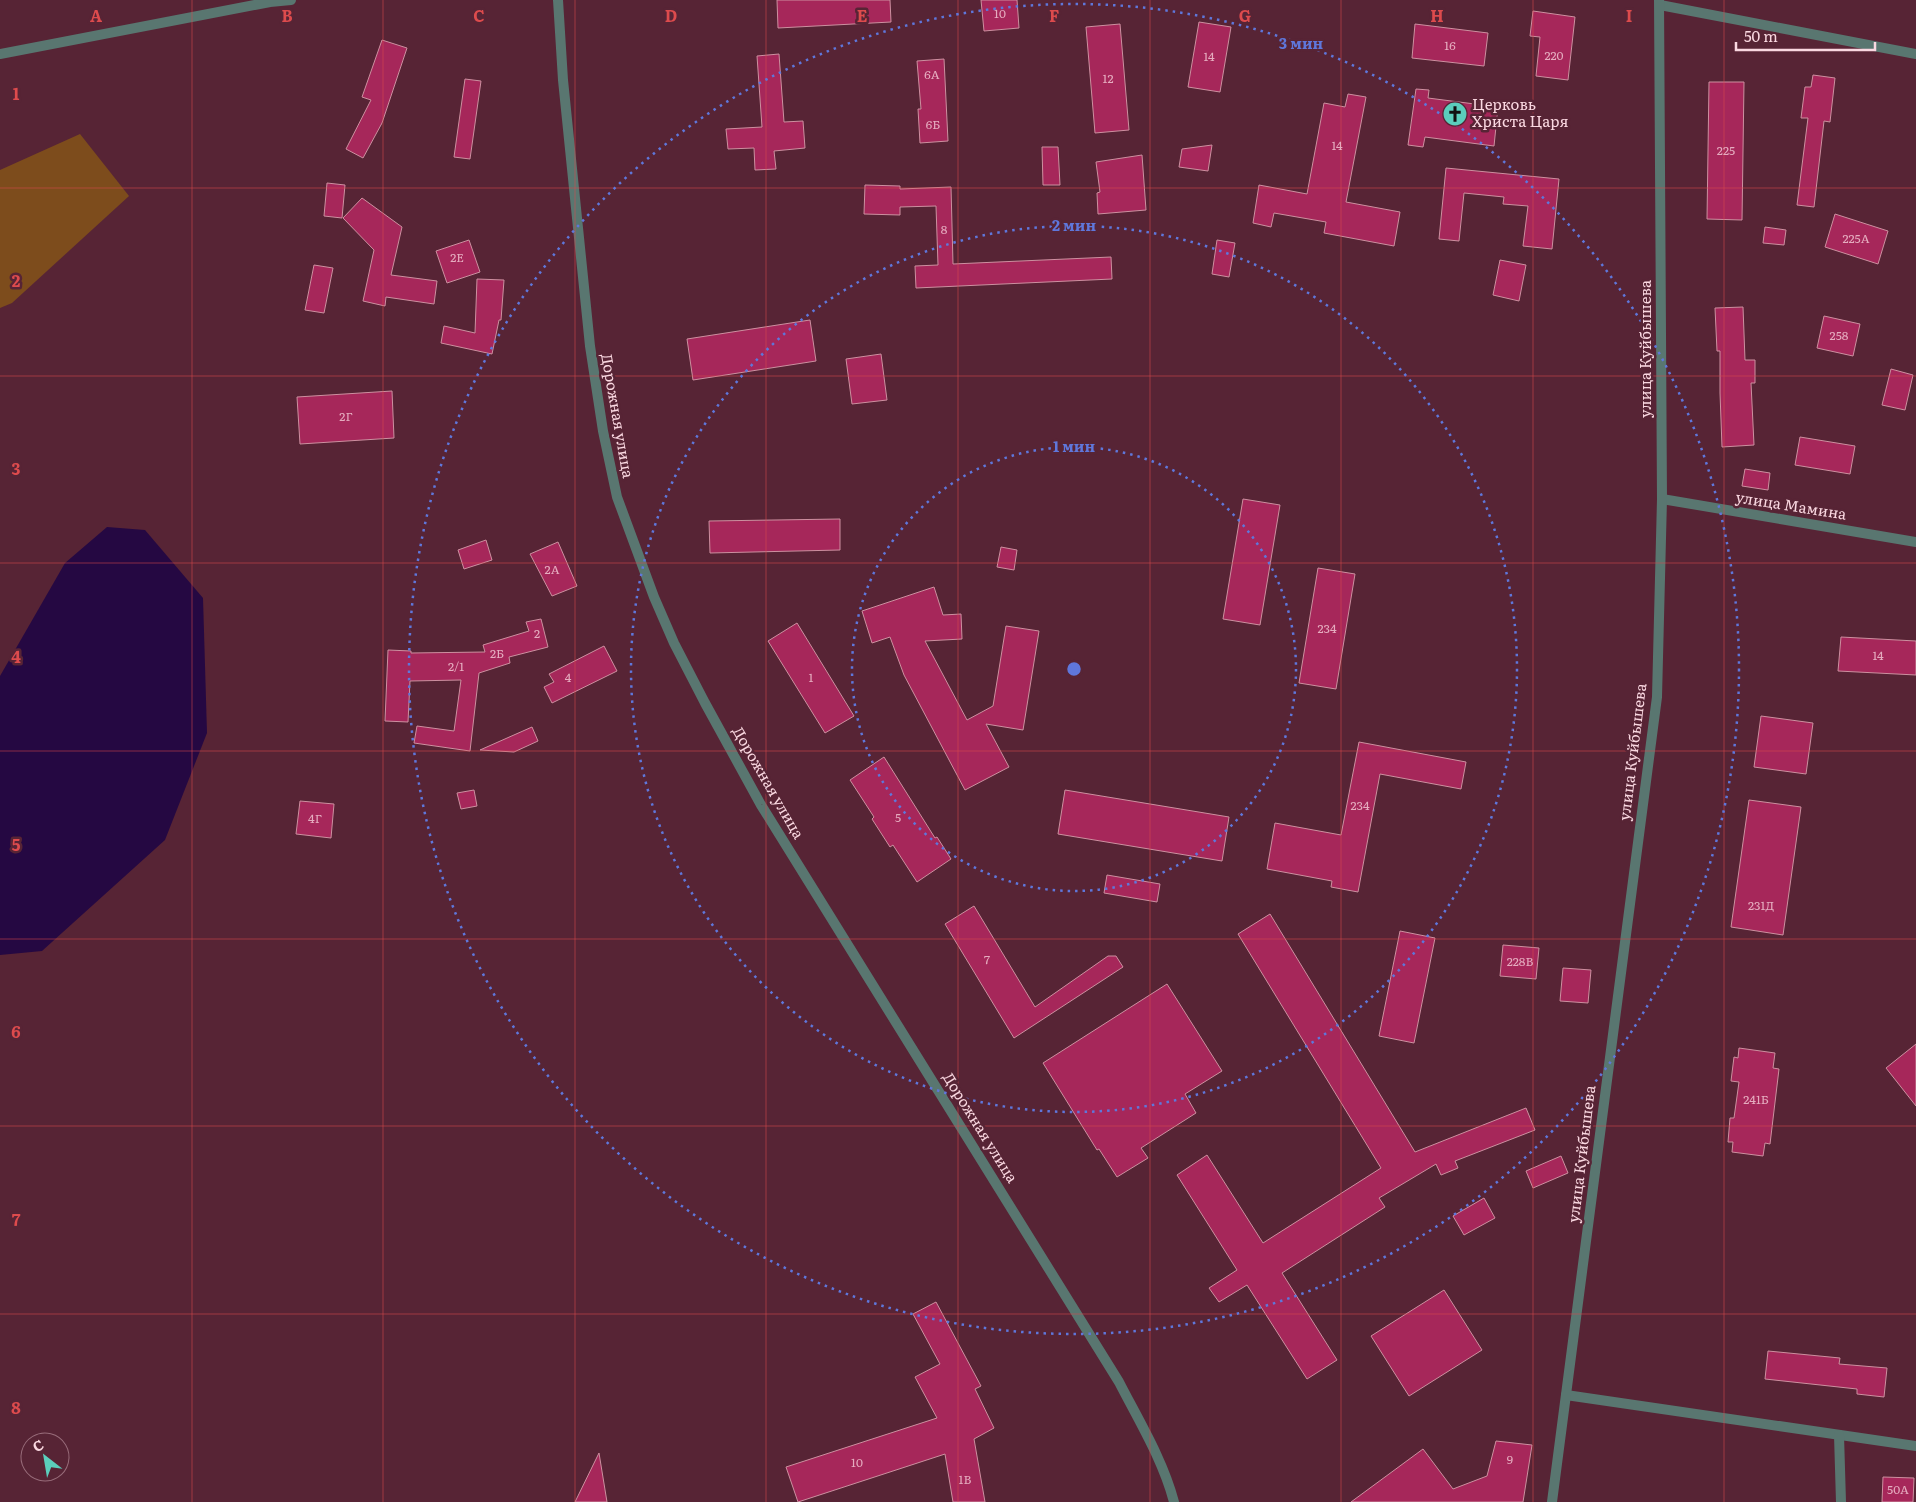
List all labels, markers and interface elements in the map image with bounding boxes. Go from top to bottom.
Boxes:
text: A [90,3,102,27]
text: B [281,3,293,27]
text: C [473,3,485,27]
text: D [665,3,677,27]
text: E [857,3,868,27]
text: F [1049,3,1059,27]
text: G [1239,3,1251,27]
text: H [1430,3,1444,27]
text: I [1626,3,1632,27]
house number: 10 [994,4,1006,22]
scale bar [1736,20,1875,52]
text: 50 m [1744,24,1778,47]
text: 3 мин [1279,31,1324,54]
house number: 16 [1444,36,1456,54]
house number: 220 [1544,46,1564,64]
house number: 14 [1203,47,1215,65]
house number: 6А [924,65,940,83]
house number: 12 [1103,69,1113,87]
text: 1 [13,81,20,105]
place label: Церковь Христа Царя [1472,92,1568,132]
church icon: Церковь Христа Царя [1442,101,1468,127]
house number: 6Б [926,115,940,133]
house number: 14 [1331,136,1343,154]
house number: 225 [1717,141,1735,159]
text: 2 мин [1052,213,1096,236]
house number: 8 [941,220,948,238]
house number: 225А [1842,229,1870,247]
house number: 2Е [450,248,464,266]
text: 2 [12,268,21,292]
street label: улица Куйбышева [1633,279,1656,418]
house number: 258 [1830,326,1849,344]
street label: Дорожная улица [596,352,641,481]
house number: 2Г [339,407,353,425]
text: 1 мин [1053,434,1095,457]
text: 3 [12,456,21,480]
street label: улица Мамина [1734,484,1849,525]
house number: 2А [545,560,560,578]
house number: 234 [1317,619,1337,637]
house number: 2 [534,624,540,642]
text: 4 [11,644,21,668]
house number: 2Б [490,644,504,662]
house number: 14 [1872,646,1884,664]
house number: 2/1 [448,657,464,675]
centre of rings [1065,660,1083,678]
house number: 4 [565,668,572,686]
house number: 1 [809,668,814,686]
street label: улица Куйбышева [1612,681,1651,822]
street label: Дорожная улица [728,722,811,843]
house number: 234 [1350,796,1370,814]
house number: 5 [895,808,901,826]
house number: 4Г [308,809,322,827]
text: 5 [12,832,21,856]
house number: 231Д [1748,896,1774,914]
house number: 7 [984,950,990,968]
house number: 228В [1507,952,1533,970]
text: 6 [11,1019,21,1043]
street label: Дорожная улица [938,1068,1025,1188]
street label: улица Куйбышева [1561,1083,1600,1224]
house number: 241Б [1743,1090,1769,1108]
text: 7 [12,1207,21,1231]
text: 8 [11,1395,21,1419]
north arrow [20,1432,70,1482]
text: С [28,1434,47,1456]
house number: 9 [1507,1450,1513,1468]
house number: 10 [851,1453,863,1471]
house number: 1В [959,1470,971,1488]
house number: 50А [1887,1480,1909,1498]

